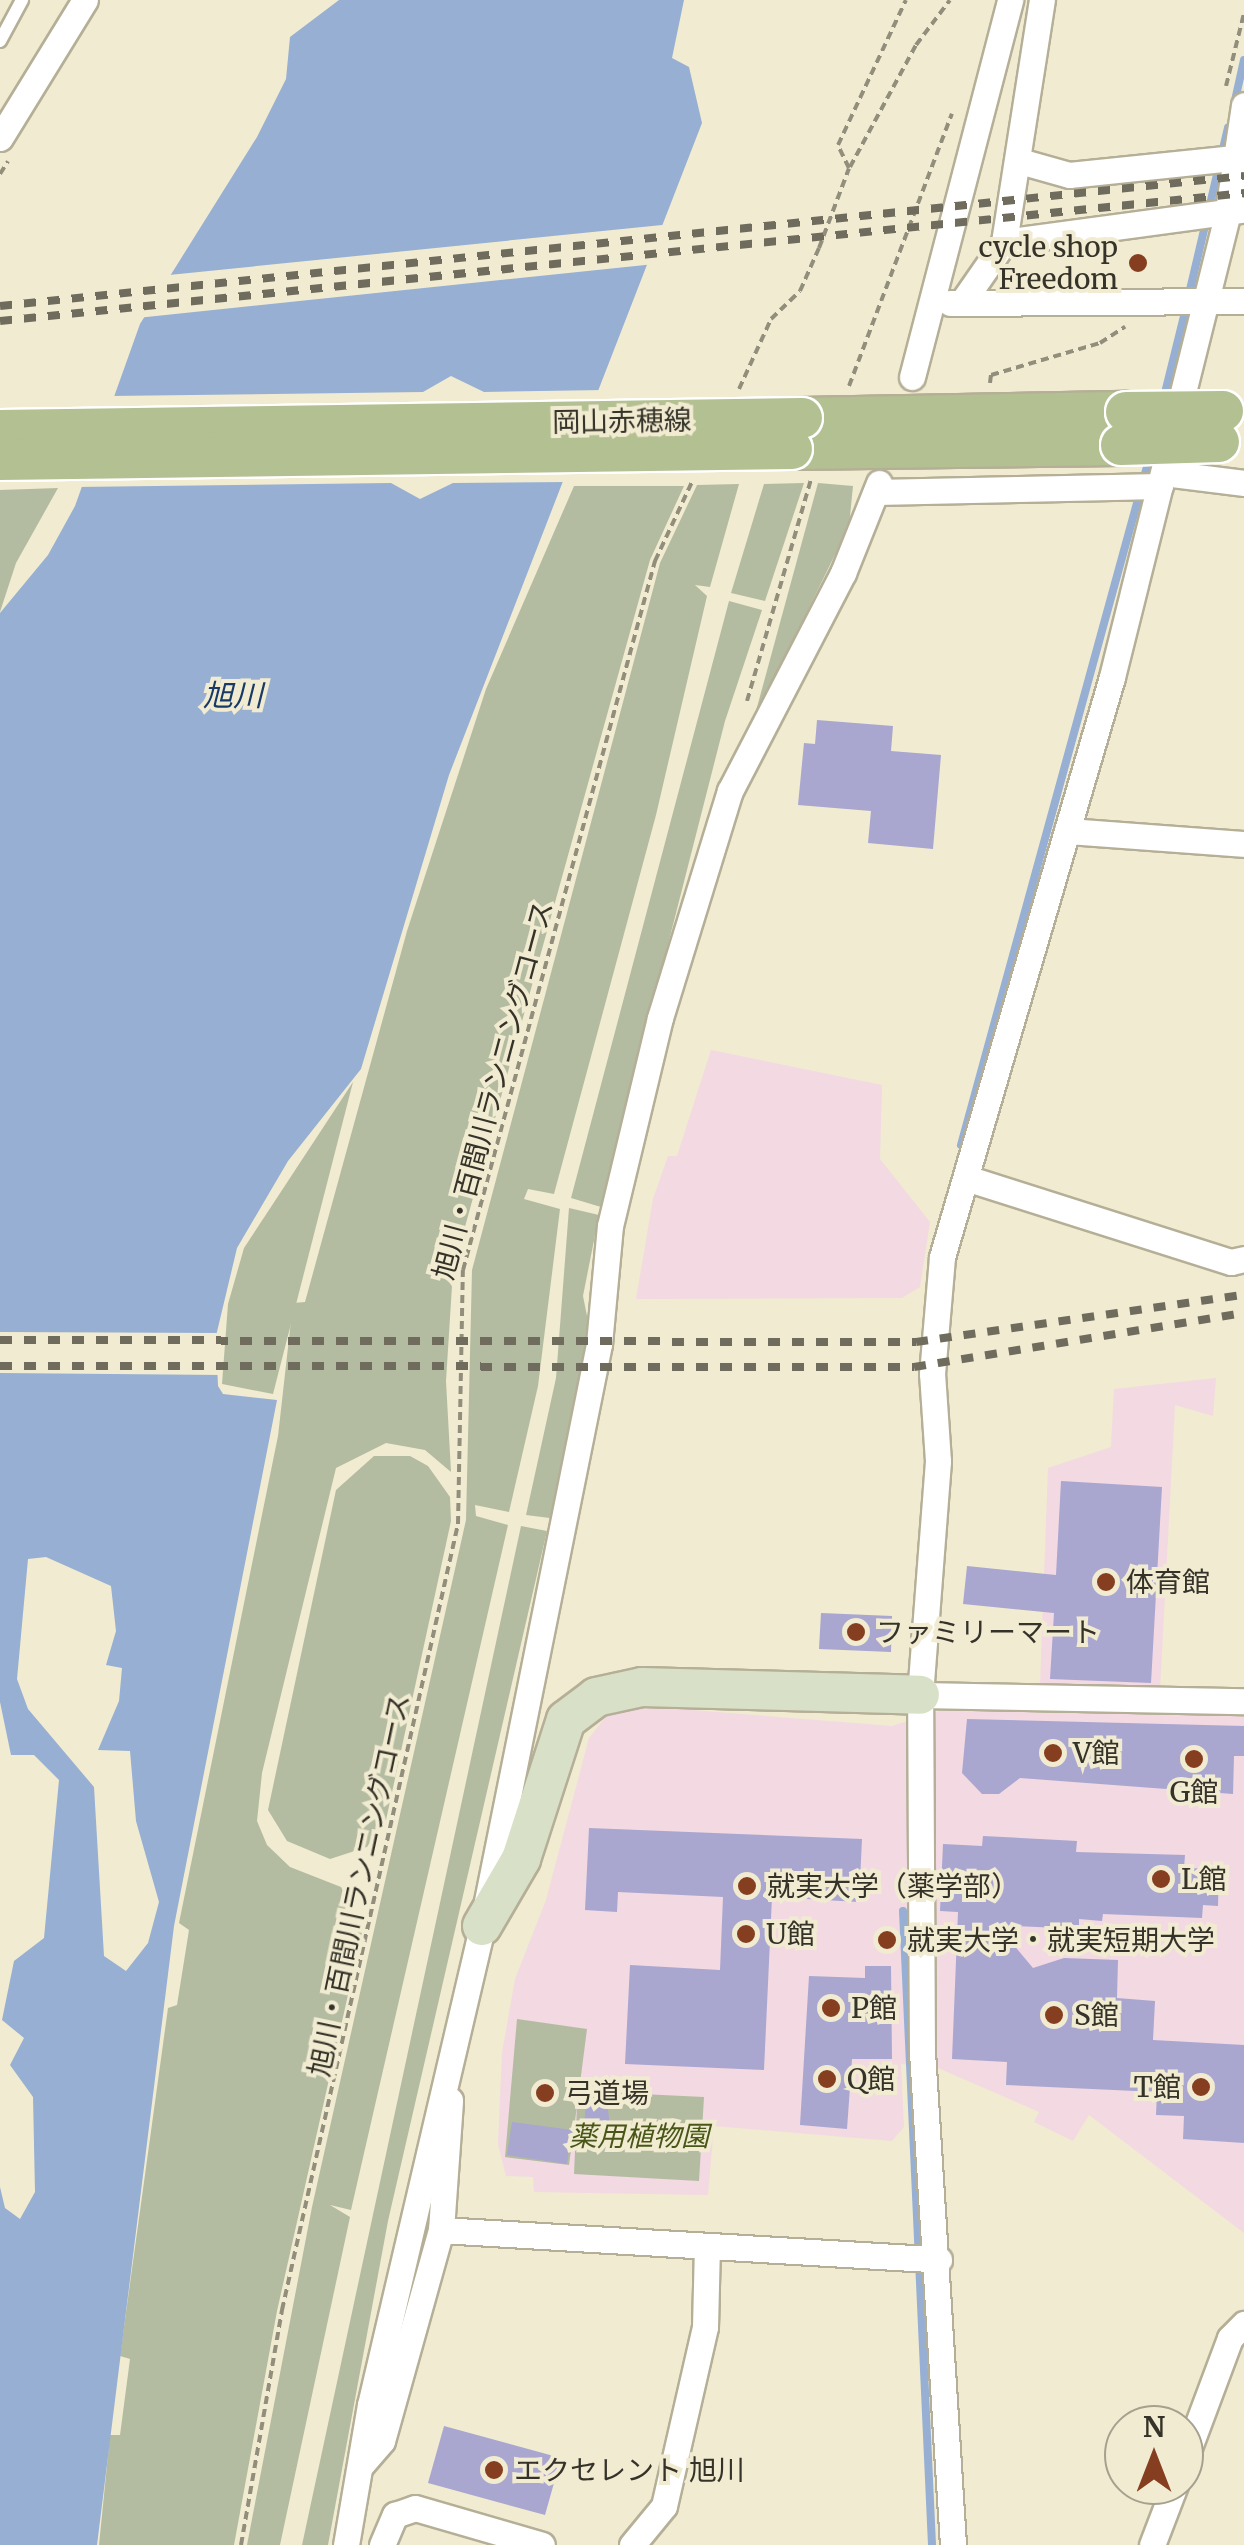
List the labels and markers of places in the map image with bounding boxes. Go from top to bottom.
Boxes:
place label: cycle shop Freedom [978,230,1118,296]
marker: cycle shop Freedom [1127,252,1149,274]
place label: 体育館 [1126,1565,1210,1599]
marker: 体育館 [1095,1571,1117,1593]
place label: ファミリーマート [876,1615,1100,1649]
marker: ファミリーマート [845,1621,867,1643]
place label: V館 [1073,1736,1120,1770]
marker: V館 [1042,1742,1064,1764]
marker: G館 [1183,1748,1205,1770]
place label: G館 [1170,1775,1218,1809]
place label: L館 [1181,1862,1226,1896]
marker: L館 [1150,1868,1172,1890]
place label: 就実大学（薬学部） [767,1869,1019,1903]
marker: 就実大学（薬学部） [736,1875,758,1897]
place label: U館 [766,1917,815,1951]
marker: U館 [735,1923,757,1945]
place label: 就実大学・就実短期大学 [907,1923,1215,1957]
marker: 就実大学・就実短期大学 [876,1929,898,1951]
place label: P館 [851,1991,897,2025]
marker: P館 [820,1997,842,2019]
place label: S館 [1074,1998,1119,2032]
marker: S館 [1043,2004,1065,2026]
place label: Q館 [847,2062,895,2096]
marker: Q館 [816,2068,838,2090]
place label: T館 [1134,2070,1181,2104]
place label: 弓道場 [565,2076,649,2110]
marker: T館 [1190,2076,1212,2098]
marker: 弓道場 [534,2082,556,2104]
place label: エクセレント 旭川 [514,2453,745,2487]
marker: エクセレント 旭川 [483,2459,505,2481]

